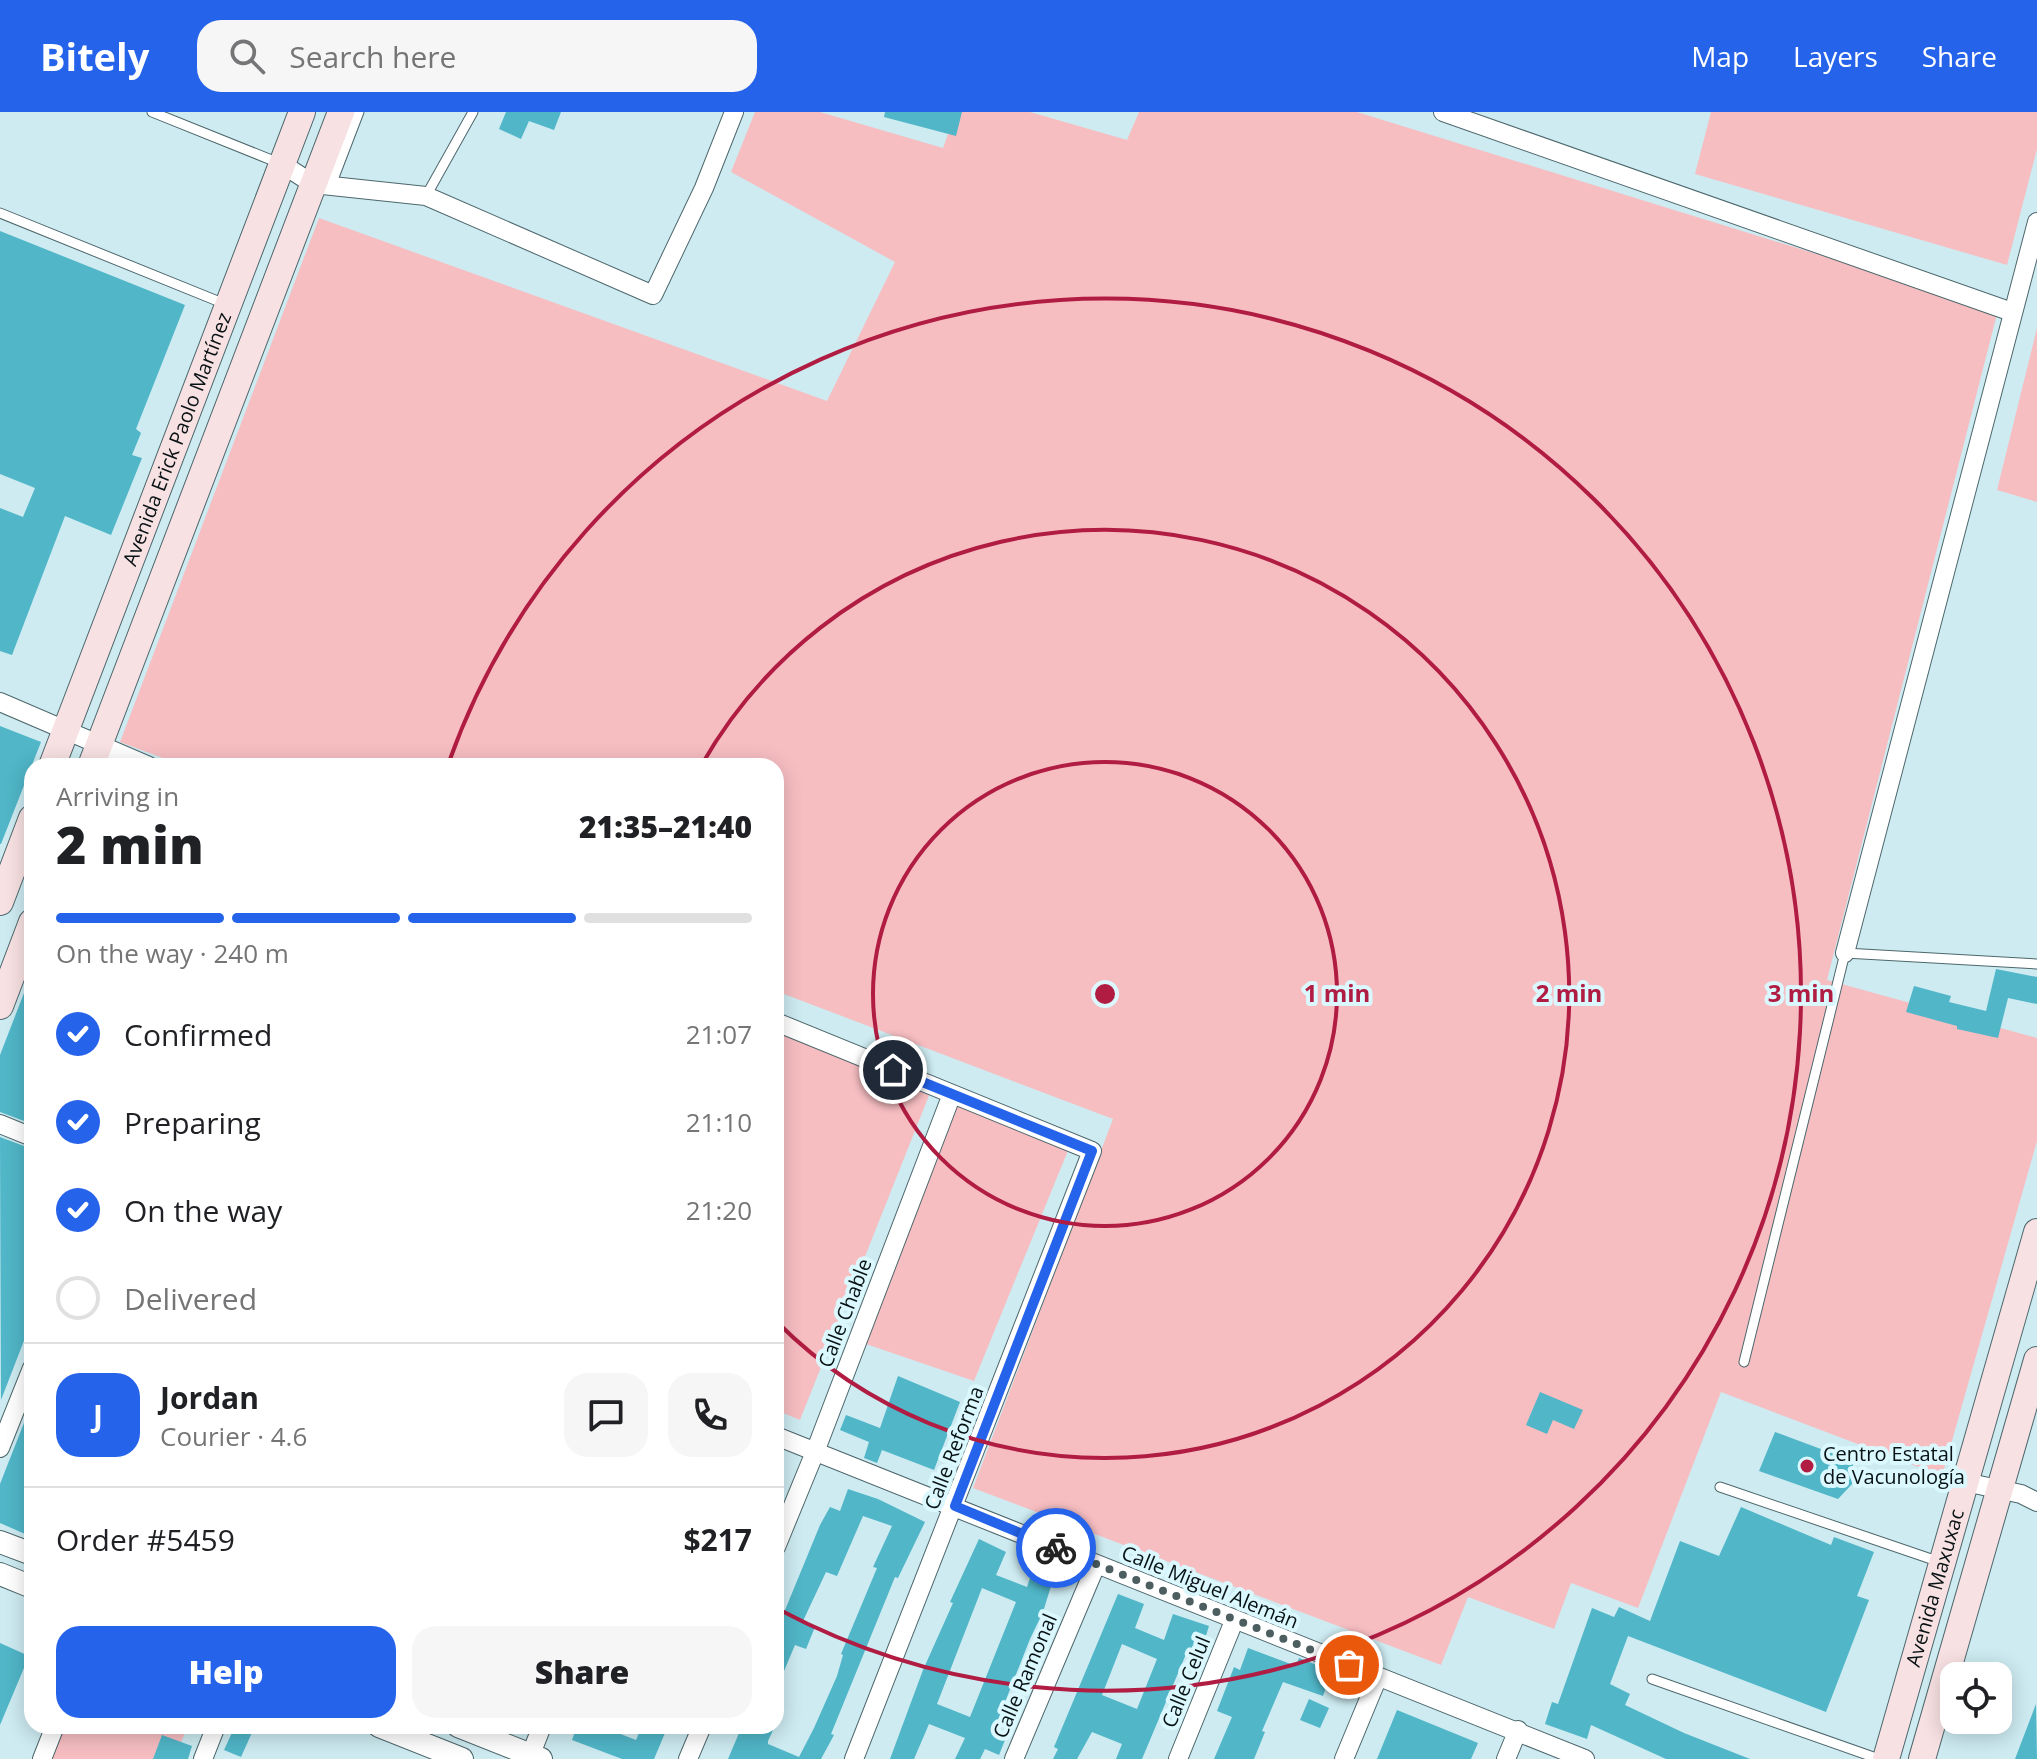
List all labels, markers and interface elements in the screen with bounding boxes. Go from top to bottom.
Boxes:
search box [197,20,757,92]
text: Bitely [40,30,149,82]
icon: search [225,34,269,78]
text: Search here [289,36,456,77]
text: Map [1691,37,1749,75]
text: Layers [1793,37,1878,75]
text: Share [1922,37,1997,75]
street label: Avenida Erick Paolo Martínez [116,308,237,570]
text: Arriving in [56,778,179,814]
text: 21:35–21:40 [579,806,752,847]
text: 2 min [56,808,204,879]
text: On the way · 240 m [56,935,289,971]
text: 1 min [1304,976,1370,1009]
text: 2 min [1536,976,1602,1009]
text: 3 min [1768,976,1834,1009]
centre of rings [1091,980,1119,1008]
icon: check [56,1012,100,1056]
text: Confirmed [124,1014,272,1055]
text: 21:07 [686,1016,752,1052]
pin [859,1036,927,1104]
icon: home [871,1048,915,1092]
icon: check [56,1100,100,1144]
text: Preparing [124,1102,261,1143]
text: 21:10 [686,1104,752,1140]
icon: check [56,1188,100,1232]
text: On the way [124,1190,282,1231]
text: 21:20 [686,1192,752,1228]
street label: Calle Chable [811,1254,878,1371]
text: Delivered [124,1278,257,1319]
button: chat [564,1373,648,1457]
button: phone [668,1373,752,1457]
text: Jordan [160,1377,259,1418]
street label: Calle Reforma [918,1382,989,1514]
text: J [93,1395,103,1436]
text: Courier · 4.6 [160,1418,307,1454]
place label: Centro Estatal de Vacunología [1823,1440,1965,1490]
marker: Centro Estatal de Vacunología [1798,1457,1816,1475]
street label: Avenida Maxuxac [1899,1506,1970,1670]
courier [1016,1508,1096,1588]
text: Order #5459 [56,1519,235,1560]
text: $217 [683,1519,752,1560]
icon: bike [1034,1526,1078,1570]
street label: Calle Miguel Alemán [1118,1539,1303,1634]
street label: Calle Ramonal [986,1609,1063,1742]
button: Help [56,1626,396,1718]
button: Share [412,1626,752,1718]
pin [1315,1631,1383,1699]
street label: Calle Celul [1155,1632,1216,1732]
icon: bag [1327,1643,1371,1687]
map controls [1940,1662,2012,1734]
button: locate [1940,1662,2012,1734]

